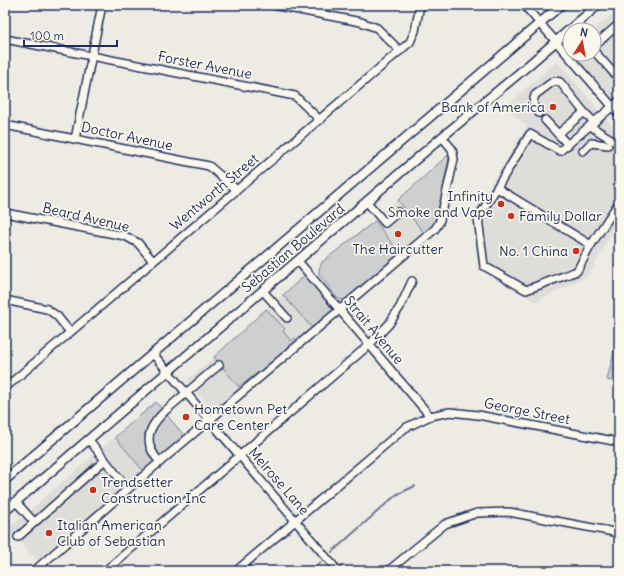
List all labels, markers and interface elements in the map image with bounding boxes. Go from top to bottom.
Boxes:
scale bar [24,22,117,48]
north arrow [562,22,602,62]
text: N [579,25,589,40]
text: 100 m [30,28,64,43]
street label: Forster Avenue [156,47,254,83]
place label: Bank of America [441,98,545,116]
marker: Bank of America [548,102,558,112]
street label: Doctor Avenue [79,117,175,155]
street label: Wentworth Street [166,149,262,234]
place label: Infinity Smoke and Vape [388,187,493,221]
street label: Beard Avenue [41,198,131,236]
marker: Infinity Smoke and Vape [496,199,506,209]
street label: Sebastian Boulevard [238,200,348,296]
place label: Family Dollar [519,207,602,225]
marker: Family Dollar [506,211,516,221]
marker: The Haircutter [393,229,403,239]
place label: The Haircutter [353,240,444,258]
place label: No. 1 China [499,242,568,260]
marker: No. 1 China [571,246,581,256]
street label: Strait Avenue [340,292,408,368]
street label: George Street [483,394,572,428]
place label: Hometown Pet Care Center [194,400,287,434]
marker: Hometown Pet Care Center [181,412,191,422]
street label: Melrose Lane [245,443,313,519]
place label: Trendsetter Construction Inc [101,473,206,507]
marker: Trendsetter Construction Inc [88,485,98,495]
place label: Italian American Club of Sebastian [57,516,166,550]
marker: Italian American Club of Sebastian [44,528,54,538]

